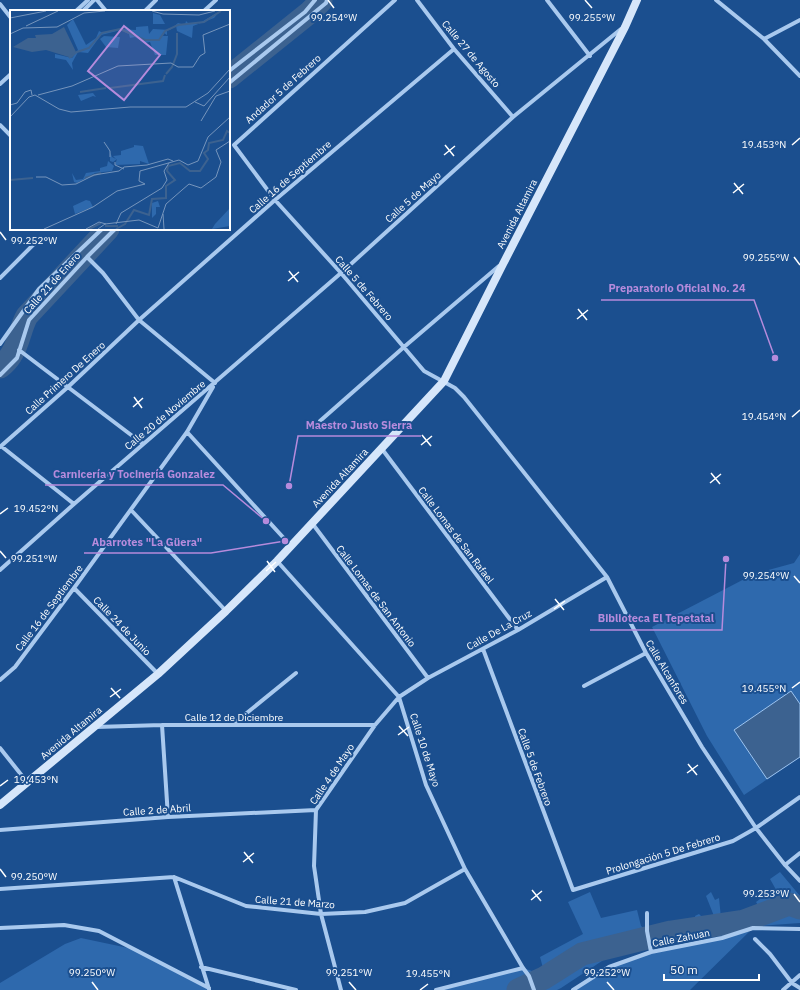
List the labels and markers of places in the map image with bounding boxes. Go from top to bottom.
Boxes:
callout: Preparatorio Oficial No. 24 [601,277,754,300]
callout: Maestro Justo Sierra [298,413,421,436]
callout: Carnicería y Tocinería Gonzalez [45,462,223,485]
callout: Abarrotes "La Güera" [84,530,211,553]
callout: Biblioteca El Tepetatal [590,607,722,630]

